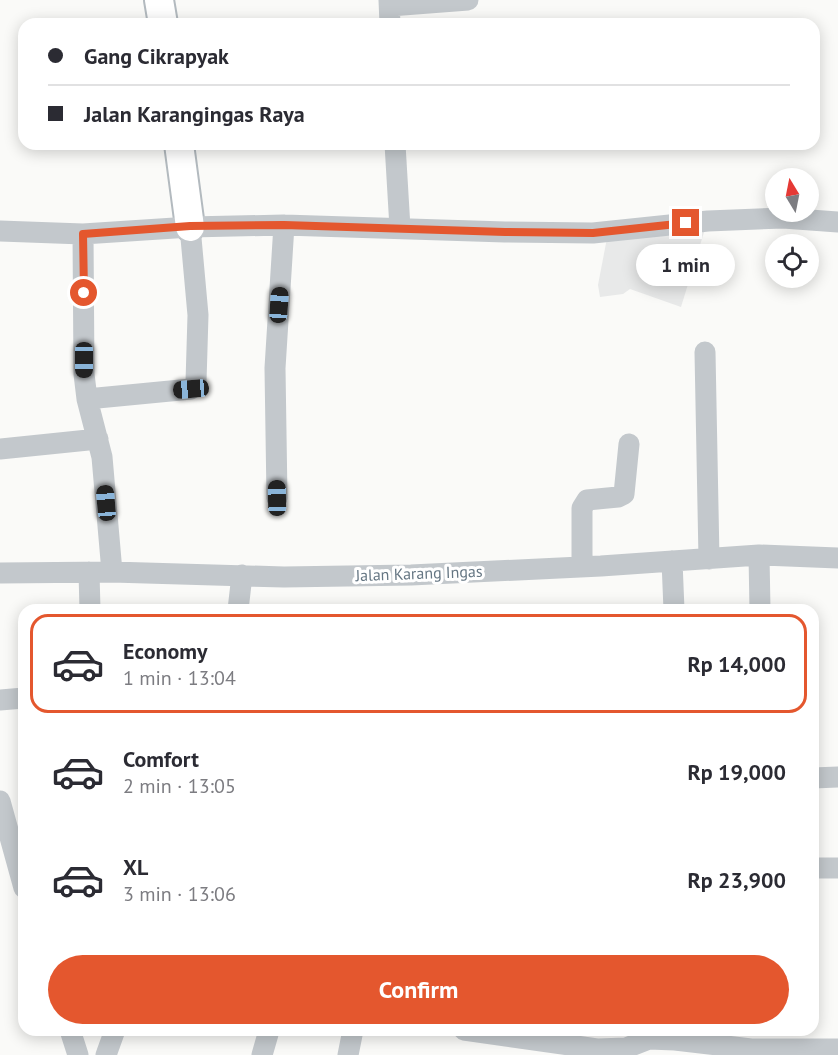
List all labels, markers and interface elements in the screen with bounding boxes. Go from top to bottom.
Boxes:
text: Gang Cikrapyak [84,42,229,70]
text: Jalan Karangingas Raya [84,100,305,128]
north arrow [765,168,819,222]
map controls [765,168,819,288]
route end [672,209,699,236]
button: locate [765,234,819,288]
callout: 1 min [636,244,736,286]
text: 1 min [661,252,710,278]
route start [70,279,97,306]
car [269,286,289,324]
car [75,342,93,378]
car [172,378,210,400]
car [268,480,286,516]
car [95,484,117,522]
street label: Jalan Karang Ingas [354,561,483,585]
icon: car [51,637,105,691]
text: Economy [123,637,207,665]
text: Rp 14,000 [687,650,786,678]
text: 1 min · 13:04 [123,665,236,691]
icon: car [51,745,105,799]
text: Comfort [123,745,199,773]
text: Rp 19,000 [687,758,786,786]
text: 2 min · 13:05 [123,773,236,799]
icon: car [51,853,105,907]
text: XL [123,853,148,881]
text: Rp 23,900 [687,866,786,894]
text: 3 min · 13:06 [123,881,236,907]
button: Confirm [48,955,789,1024]

